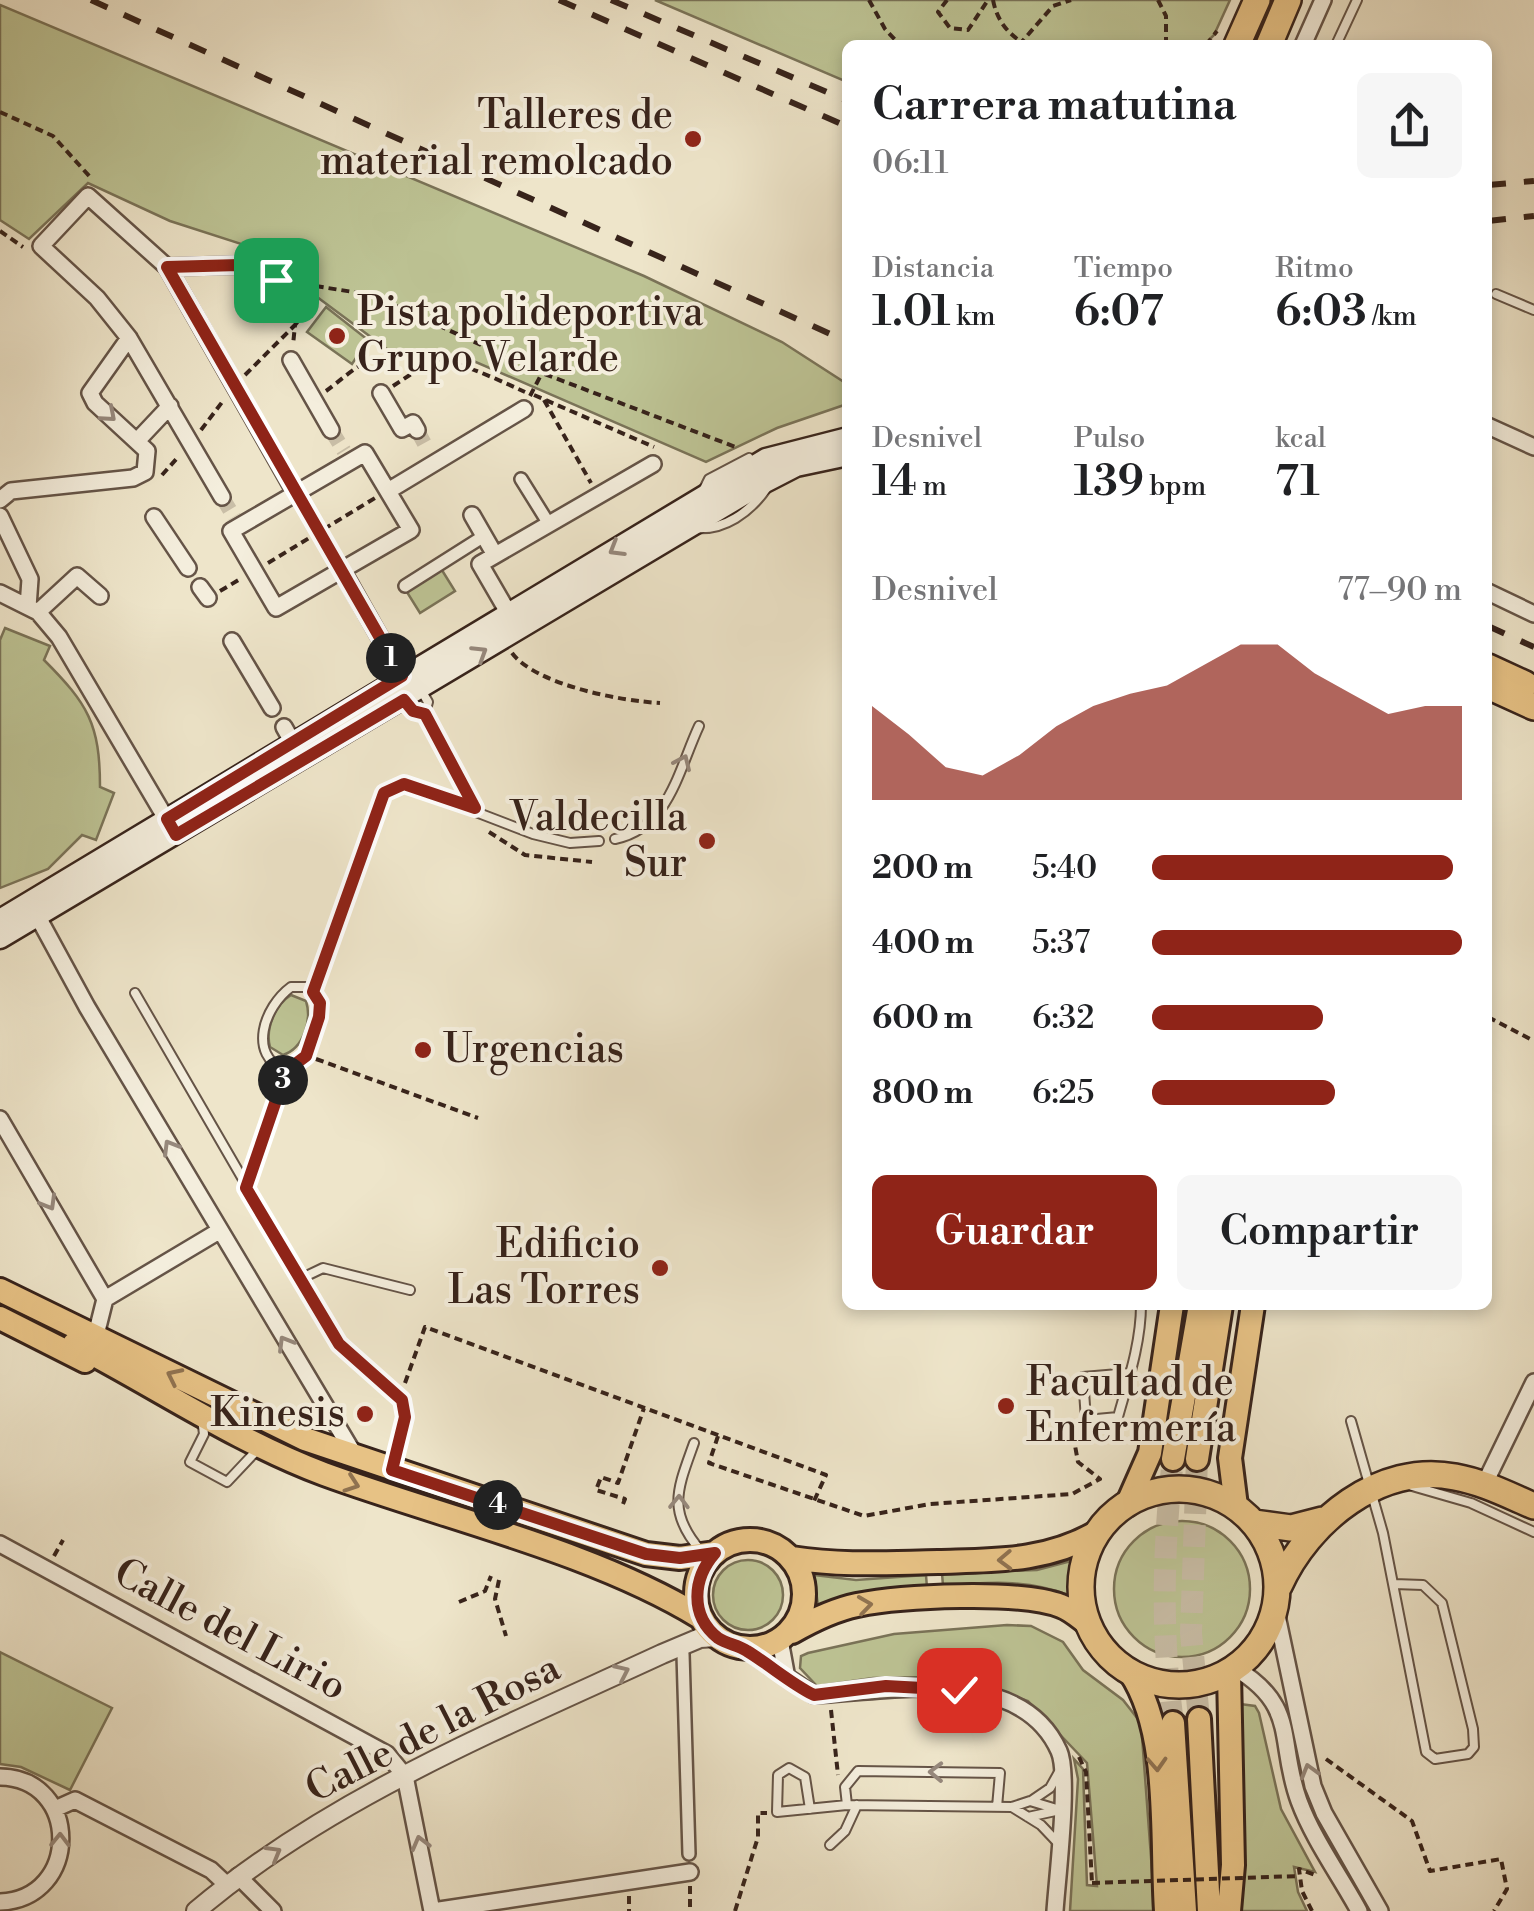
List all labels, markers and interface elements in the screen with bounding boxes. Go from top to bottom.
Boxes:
button: share [1357,73,1462,178]
text: Carrera matutina [872,77,1237,134]
place label: Talleres de material remolcado [320,91,673,187]
marker: Talleres de material remolcado [682,128,704,150]
text: 06:11 [872,143,948,183]
pin [234,238,319,323]
text: Distancia [872,251,994,286]
text: Tiempo [1074,251,1173,286]
text: Ritmo [1275,251,1354,286]
icon: arrive [249,253,304,308]
text: 1.01 [872,286,951,339]
text: 6:07 [1074,286,1163,339]
text: 6:03 [1275,286,1367,339]
place label: Pista polideportiva Grupo Velarde [357,288,704,384]
text: km [951,299,996,334]
text: /km [1367,299,1417,334]
marker: Pista polideportiva Grupo Velarde [326,325,348,347]
one-way arrow [98,404,116,422]
text: Desnivel [872,421,982,456]
text: Pulso [1074,421,1145,456]
text: kcal [1275,421,1326,456]
text: 14 [872,456,917,509]
text: 139 [1074,456,1144,509]
text: 71 [1275,456,1320,509]
text: m [917,469,947,504]
text: bpm [1144,469,1206,504]
one-way arrow [609,537,627,556]
text: Desnivel [872,570,998,610]
text: 77–90 m [1337,570,1462,610]
pin: 1 [366,633,416,683]
text: 1 [384,640,398,675]
one-way arrow [469,646,487,665]
one-way arrow [670,754,690,772]
place label: Valdecilla Sur [508,793,688,889]
marker: Valdecilla Sur [696,830,718,852]
text: 200 m [872,848,973,888]
text: 5:40 [1032,848,1097,888]
text: 400 m [872,923,974,963]
text: 5:37 [1032,923,1090,963]
text: 600 m [872,998,973,1038]
text: 6:32 [1032,998,1095,1038]
place label: Urgencias [443,1025,624,1076]
marker: Urgencias [412,1039,434,1061]
pin: 3 [258,1055,308,1105]
text: 3 [275,1062,291,1097]
text: 800 m [872,1073,973,1113]
text: 6:25 [1032,1073,1095,1113]
one-way arrow [163,1140,182,1158]
button: Guardar [872,1175,1157,1290]
button: Compartir [1177,1175,1462,1290]
one-way arrow [37,1192,56,1210]
place label: Edificio Las Torres [448,1220,640,1316]
marker: Edificio Las Torres [649,1257,671,1279]
one-way arrow [278,1335,297,1353]
place label: Facultad de Enfermería [1026,1358,1237,1454]
one-way arrow [167,1369,185,1389]
place label: Kinesis [210,1389,345,1439]
marker: Facultad de Enfermería [995,1395,1017,1417]
marker: Kinesis [354,1403,376,1425]
one-way arrow [342,1472,359,1492]
pin: 4 [473,1480,523,1530]
text: 4 [489,1487,507,1522]
one-way arrow [669,1493,690,1509]
street label: Calle del Lirio [105,1548,355,1712]
one-way arrow [997,1549,1013,1570]
one-way arrow [856,1596,873,1617]
street label: Calle de la Rosa [297,1643,569,1815]
pin [917,1648,1002,1733]
icon: check [932,1663,987,1718]
one-way arrow [612,1665,630,1685]
one-way arrow [1146,1756,1167,1772]
one-way arrow [928,1762,944,1783]
one-way arrow [1299,1763,1320,1780]
one-way arrow [50,1832,71,1848]
one-way arrow [411,1835,432,1852]
one-way arrow [263,1846,281,1865]

